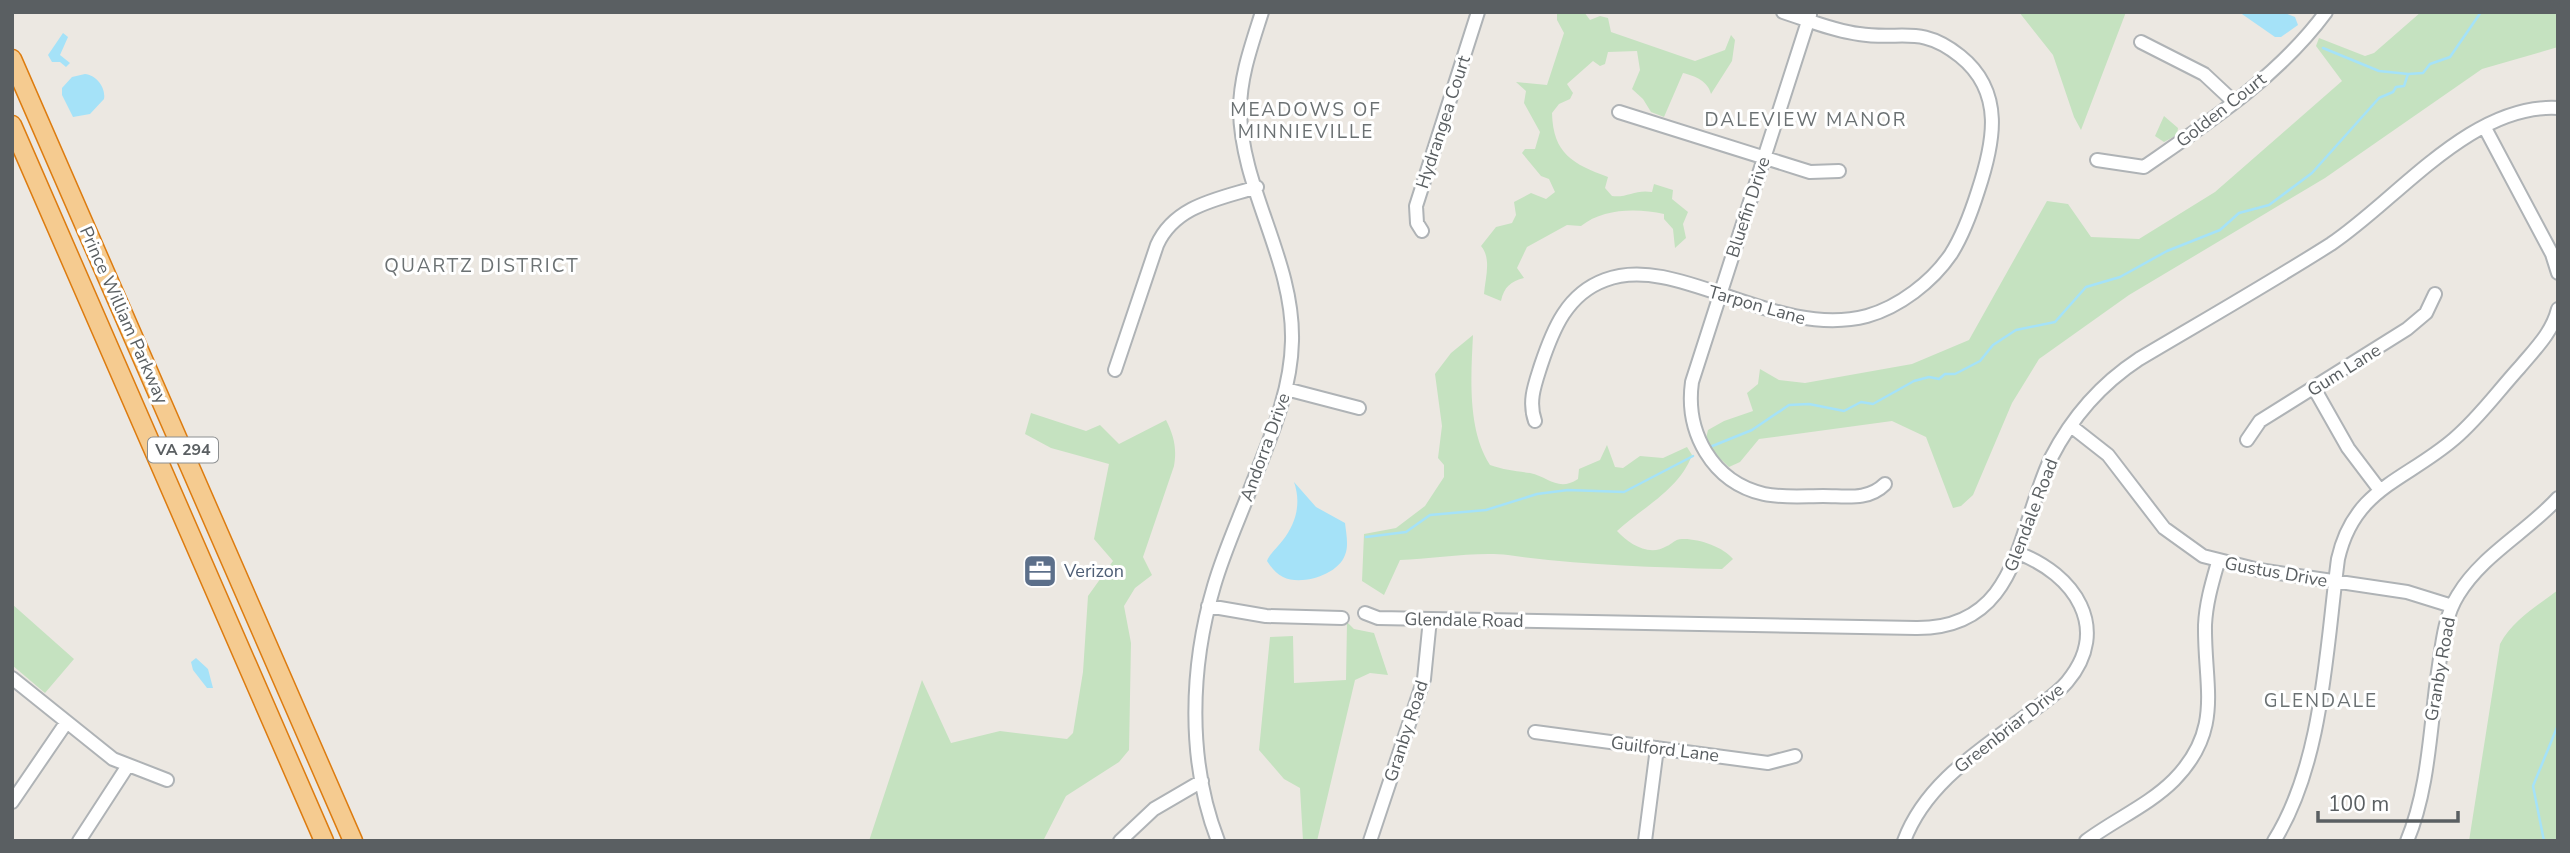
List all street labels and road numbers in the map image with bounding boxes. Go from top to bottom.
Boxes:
street label: Hydrangea Court [1410,52,1476,192]
street label: Golden Court [2171,67,2272,153]
street label: Bluefin Drive [1720,153,1776,261]
street label: Prince William Parkway [74,222,174,408]
street label: Tarpon Lane [1706,280,1808,330]
street label: Gum Lane [2303,338,2385,402]
street label: Andorra Drive [1234,390,1296,504]
road number: VA 294 [148,438,218,463]
street label: Glendale Road [1998,455,2064,575]
street label: Gustus Drive [2223,551,2329,593]
street label: Glendale Road [1404,607,1524,633]
street label: Granby Road [2419,615,2461,723]
street label: Granby Road [1378,677,1434,785]
street label: Greenbriar Drive [1949,678,2069,778]
street label: Guilford Lane [1610,730,1720,768]

